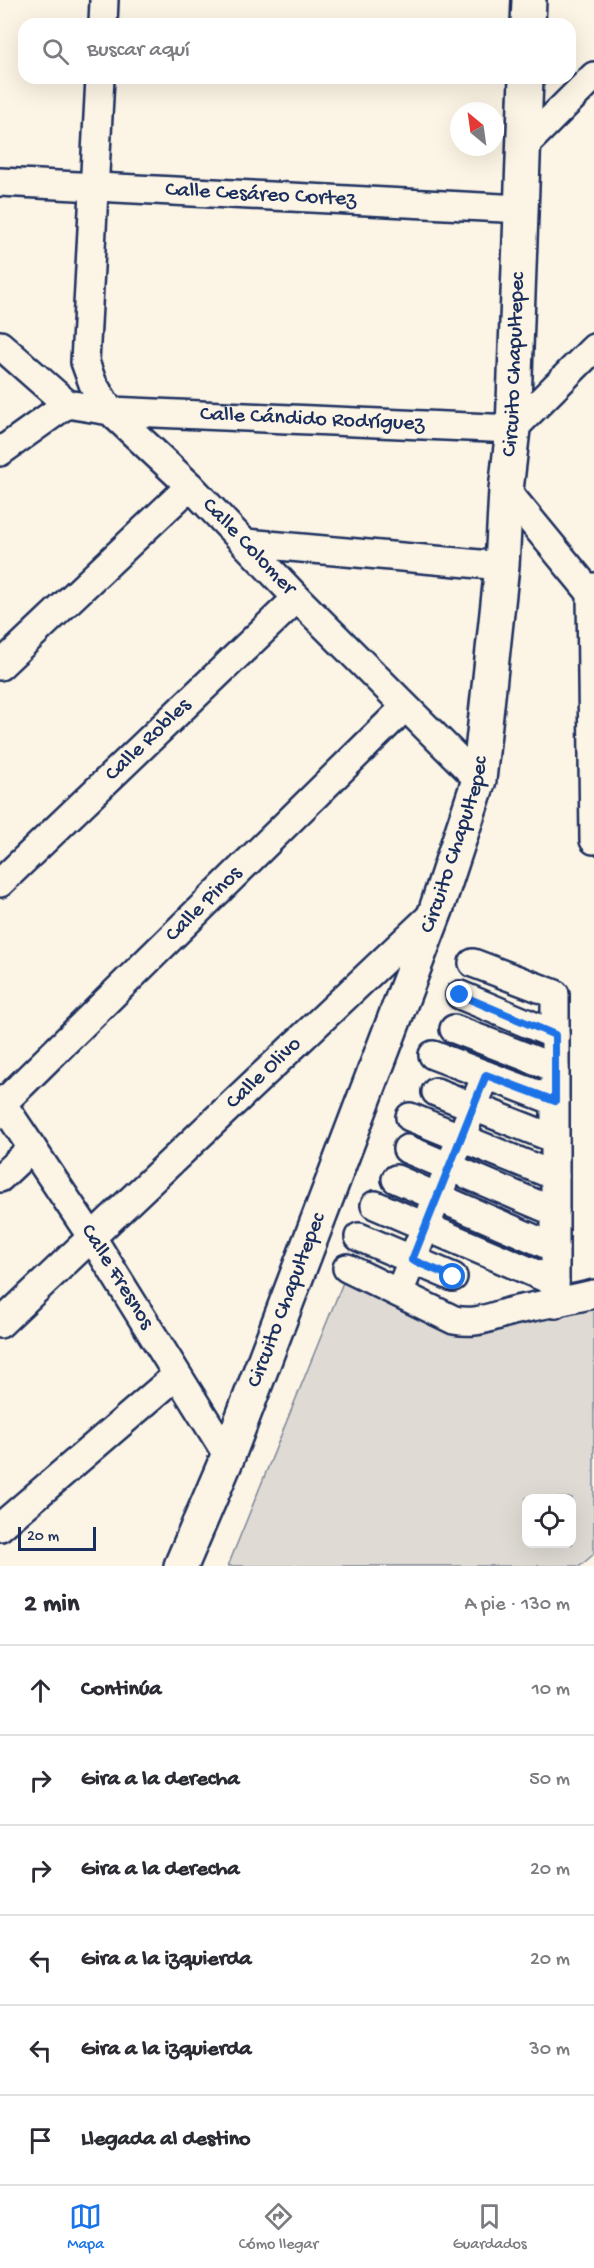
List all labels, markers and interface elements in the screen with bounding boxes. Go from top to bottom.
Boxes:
search box [18,18,576,84]
icon: search [39,35,72,68]
text: Buscar aquí [87,38,190,64]
north arrow [450,102,504,156]
street label: Calle Cesáreo Cortez [165,178,358,214]
street label: Circuito Chapultepec [497,270,532,458]
street label: Calle Cándido Rodríguez [199,402,426,438]
street label: Calle Colomer [196,493,302,603]
street label: Calle Robles [100,693,198,788]
street label: Circuito Chapultepec [415,754,495,937]
street label: Calle Pinos [161,861,249,948]
route end [446,981,472,1007]
street label: Calle Olivo [221,1032,307,1116]
street label: Circuito Chapultepec [242,1208,333,1391]
street label: Calle Fresnos [74,1220,160,1335]
route start [439,1263,465,1289]
map controls [522,1494,576,1548]
button: locate [522,1494,576,1548]
scale bar [18,1524,96,1552]
text: 20 m [27,1528,59,1547]
text: 2 min [24,1590,79,1621]
text: A pie · 130 m [464,1594,570,1617]
icon: ahead [24,1674,57,1707]
text: Continúa [81,1677,162,1703]
text: 10 m [532,1679,570,1702]
icon: right [24,1764,57,1797]
text: Gira a la derecha [81,1767,239,1793]
text: 50 m [529,1769,570,1792]
icon: right [24,1854,57,1887]
text: Gira a la derecha [81,1857,239,1883]
text: 20 m [530,1859,570,1882]
icon: left [24,1944,57,1977]
text: Gira a la izquierda [81,1947,252,1973]
text: 20 m [530,1949,570,1972]
icon: left [24,2034,57,2067]
text: Gira a la izquierda [81,2037,252,2063]
text: 30 m [529,2039,570,2062]
icon: arrive [24,2124,57,2157]
text: Llegada al destino [81,2127,251,2153]
tab: Mapa [67,2200,104,2255]
tab: Cómo llegar [239,2200,318,2255]
tab: Guardados [453,2200,527,2255]

